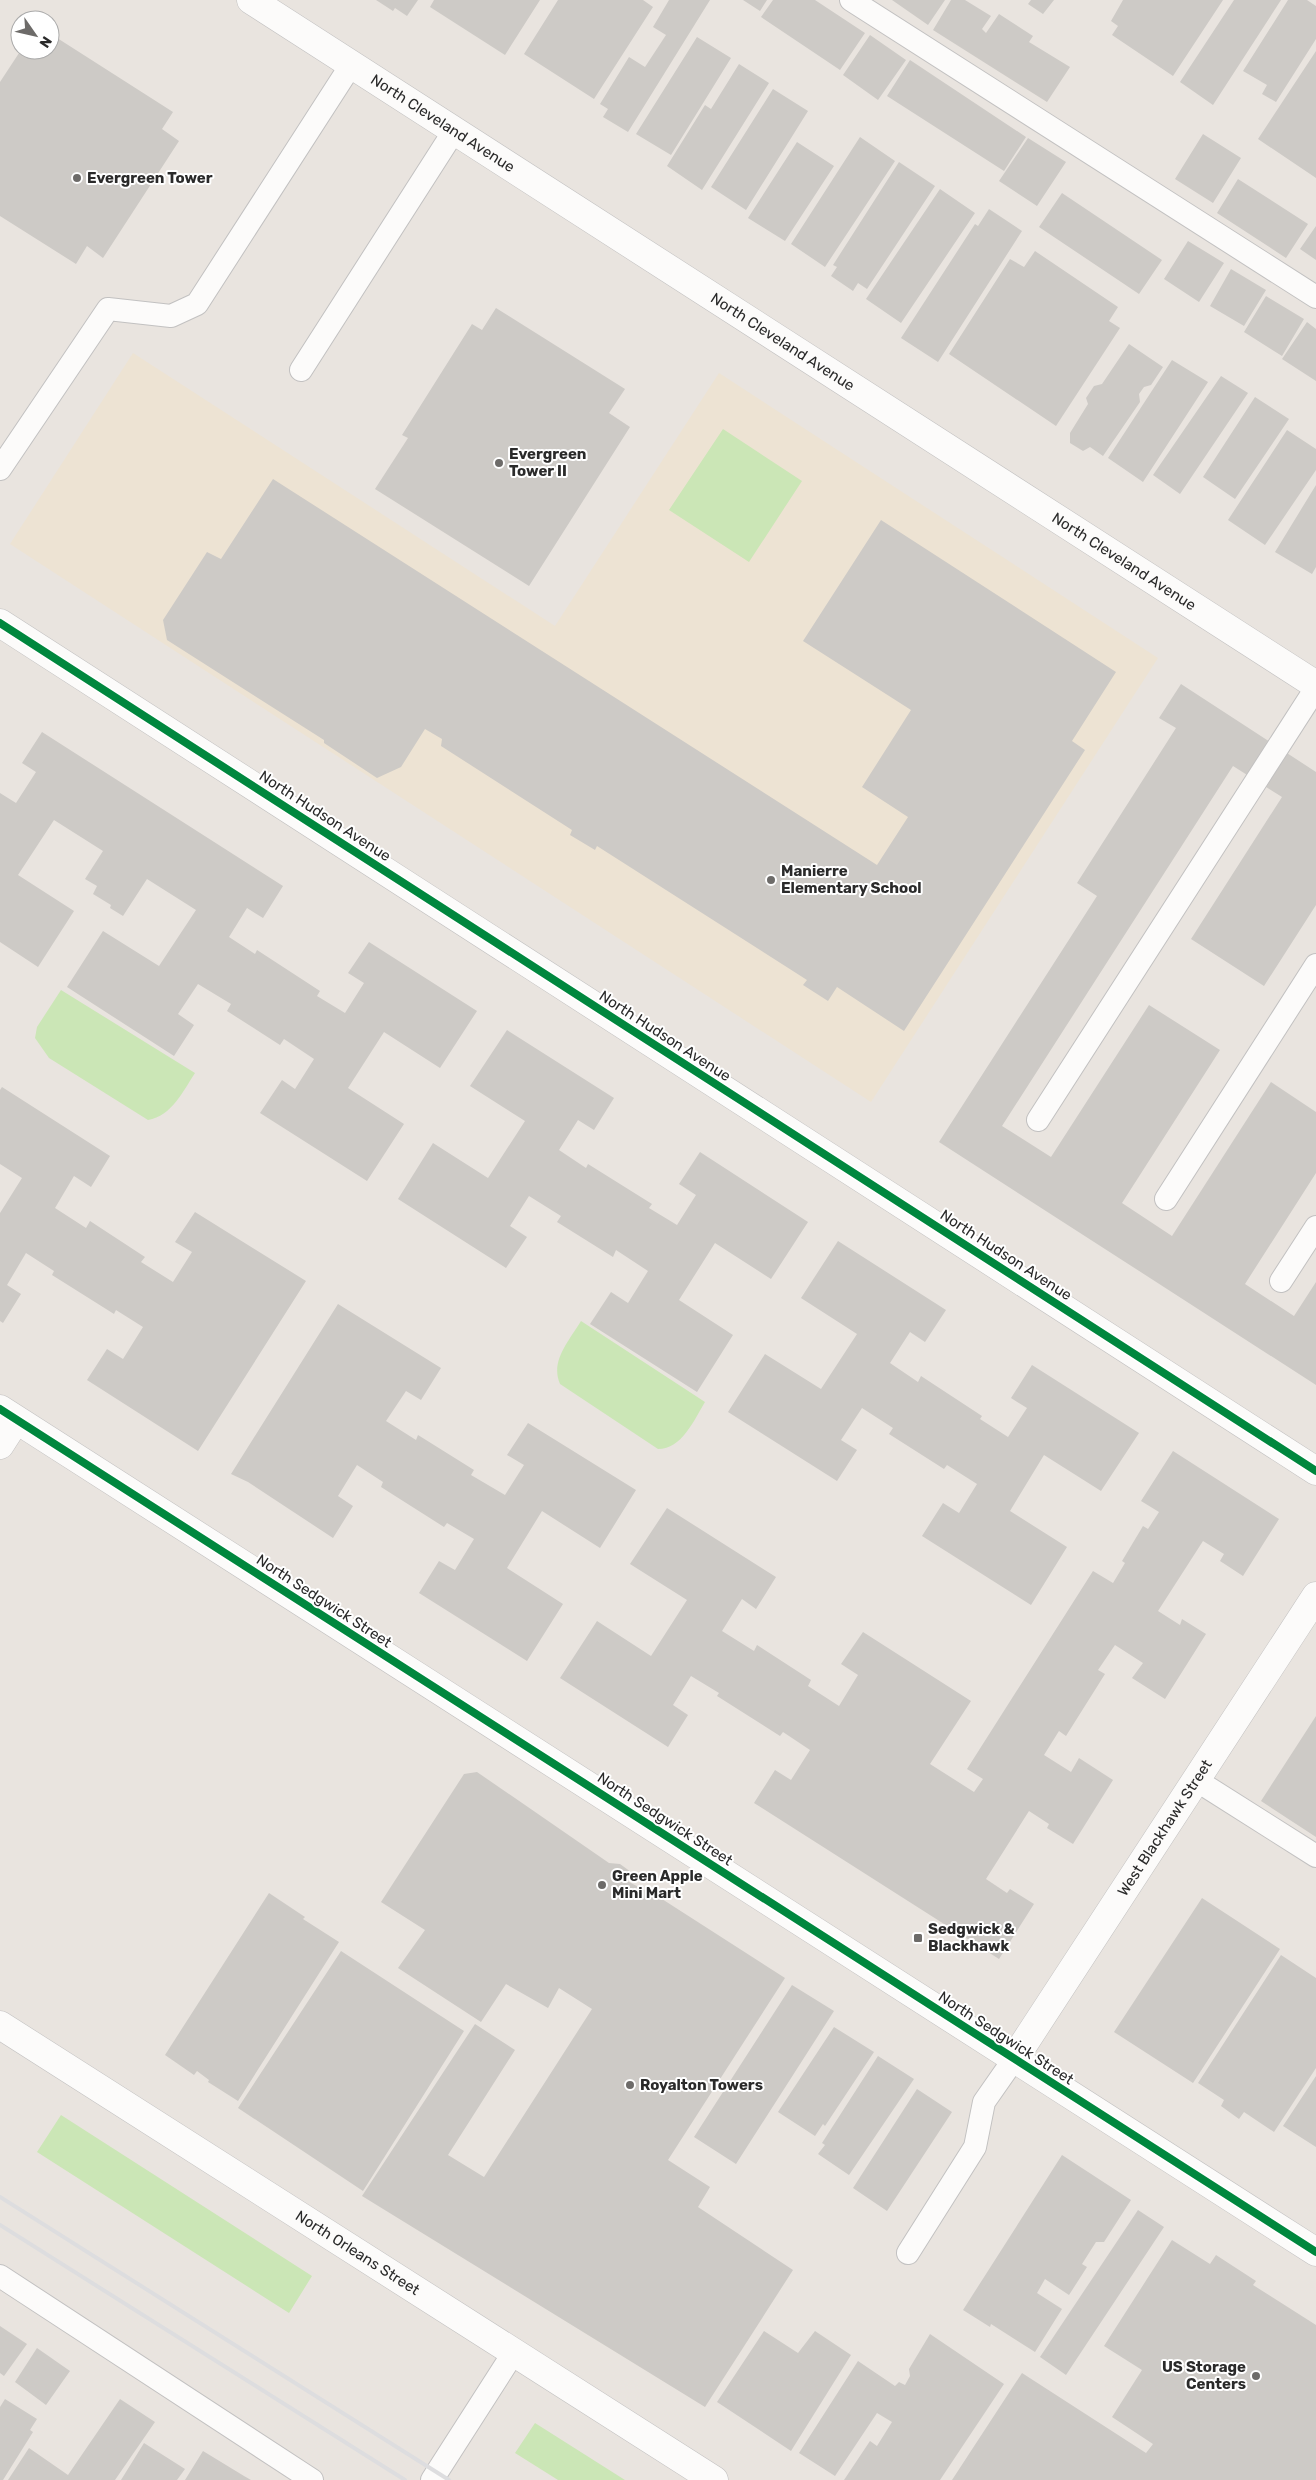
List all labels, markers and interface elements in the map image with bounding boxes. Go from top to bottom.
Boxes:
north arrow [10,10,60,60]
text: N [35,33,55,51]
street label: North Cleveland Avenue [367,70,518,176]
place label: Evergreen Tower [87,169,213,187]
marker: Evergreen Tower [71,172,83,184]
street label: North Cleveland Avenue [707,289,858,395]
place label: Evergreen Tower II [509,445,586,480]
marker: Evergreen Tower II [493,457,505,469]
street label: North Cleveland Avenue [1049,509,1199,614]
street label: North Hudson Avenue [256,767,394,865]
place label: Manierre Elementary School [781,862,922,897]
marker: Manierre Elementary School [765,874,777,886]
street label: North Hudson Avenue [596,987,734,1085]
street label: North Hudson Avenue [937,1206,1075,1304]
street label: North Sedgwick Street [253,1551,395,1652]
street label: West Blackhawk Street [1114,1756,1216,1900]
street label: North Sedgwick Street [594,1769,736,1870]
place label: Green Apple Mini Mart [612,1867,703,1902]
marker: Green Apple Mini Mart [596,1879,608,1891]
place label: Sedgwick & Blackhawk [928,1920,1015,1955]
marker: Sedgwick & Blackhawk [912,1932,924,1944]
street label: North Sedgwick Street [935,1988,1077,2089]
place label: Royalton Towers [640,2076,763,2094]
marker: Royalton Towers [624,2079,636,2091]
street label: North Orleans Street [292,2207,423,2299]
place label: US Storage Centers [1162,2358,1246,2393]
marker: US Storage Centers [1250,2370,1262,2382]

